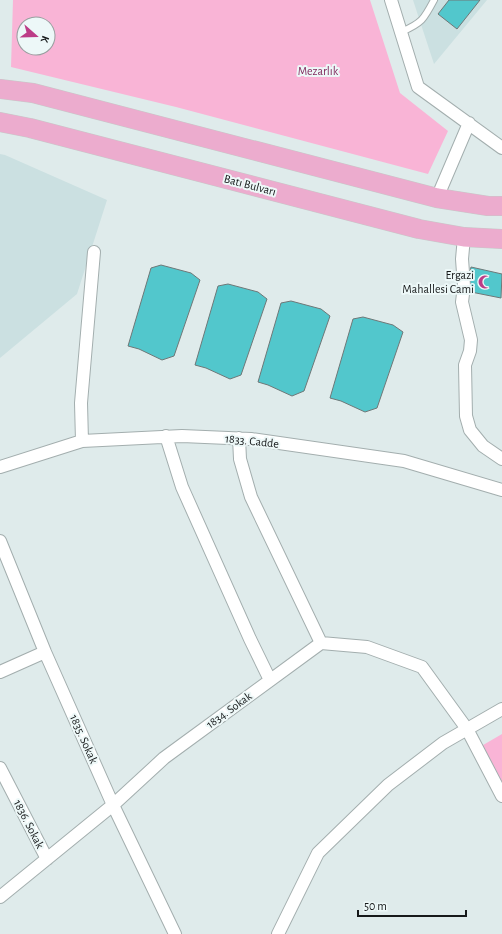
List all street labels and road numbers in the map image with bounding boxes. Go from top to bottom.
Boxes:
street label: Batı Bulvarı [223,172,277,198]
street label: 1833. Cadde [224,432,280,450]
street label: 1834. Sokak [204,689,254,730]
street label: 1835. Sokak [68,713,100,766]
street label: 1836. Sokak [12,798,47,851]

